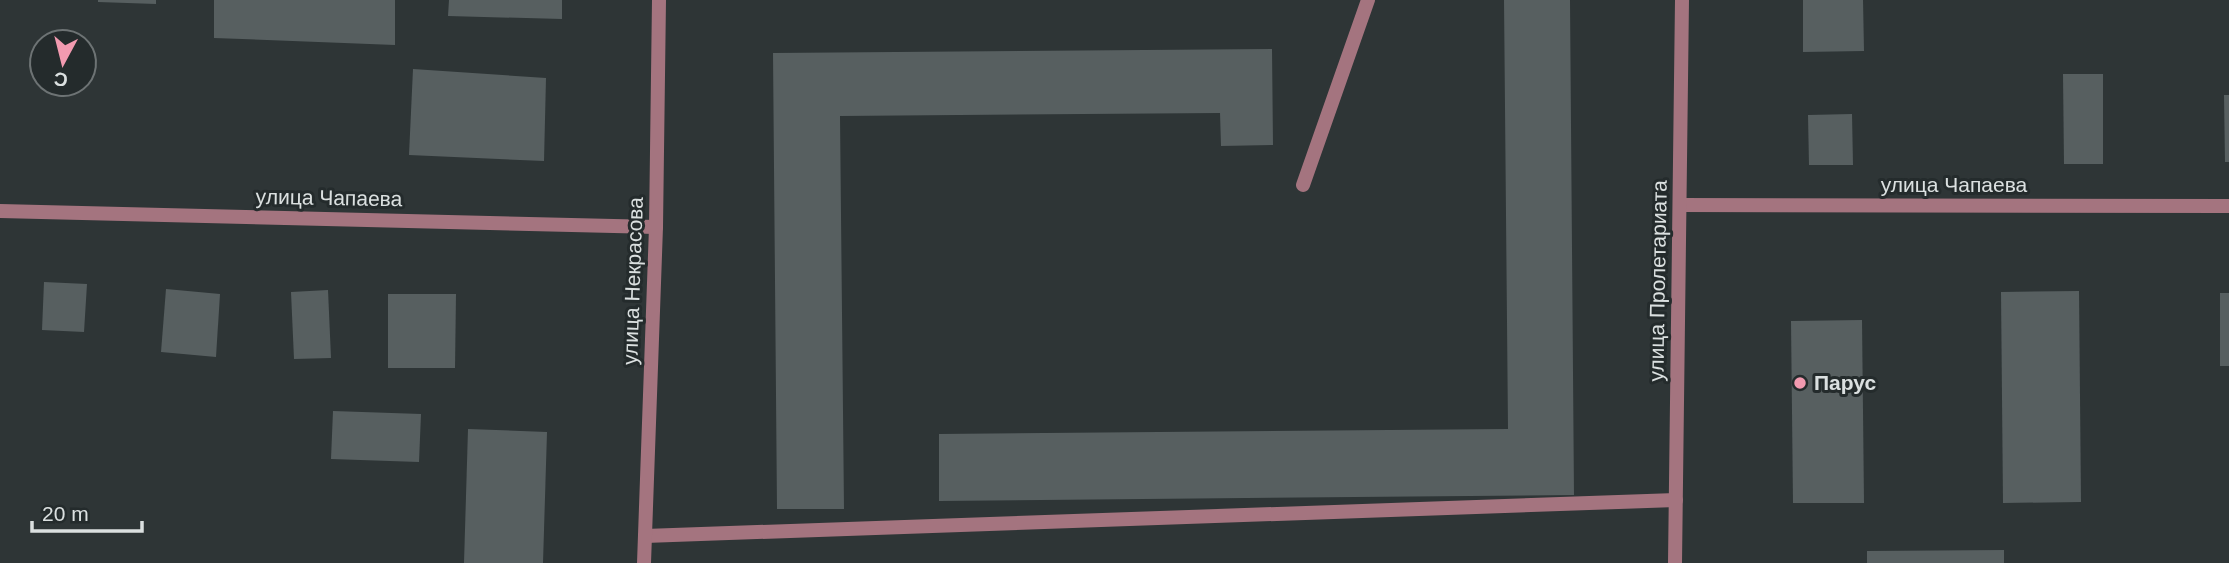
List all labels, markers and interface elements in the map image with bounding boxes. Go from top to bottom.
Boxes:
north arrow [28,28,98,98]
text: С [53,68,69,91]
street label: улица Чапаева [1881,173,2028,196]
street label: улица Пролетариата [1644,180,1671,382]
street label: улица Чапаева [256,185,403,210]
street label: улица Некрасова [618,196,647,365]
place label: Парус [1814,371,1876,394]
marker: Парус [1792,375,1808,391]
scale bar [32,490,142,534]
text: 20 m [42,502,89,525]

